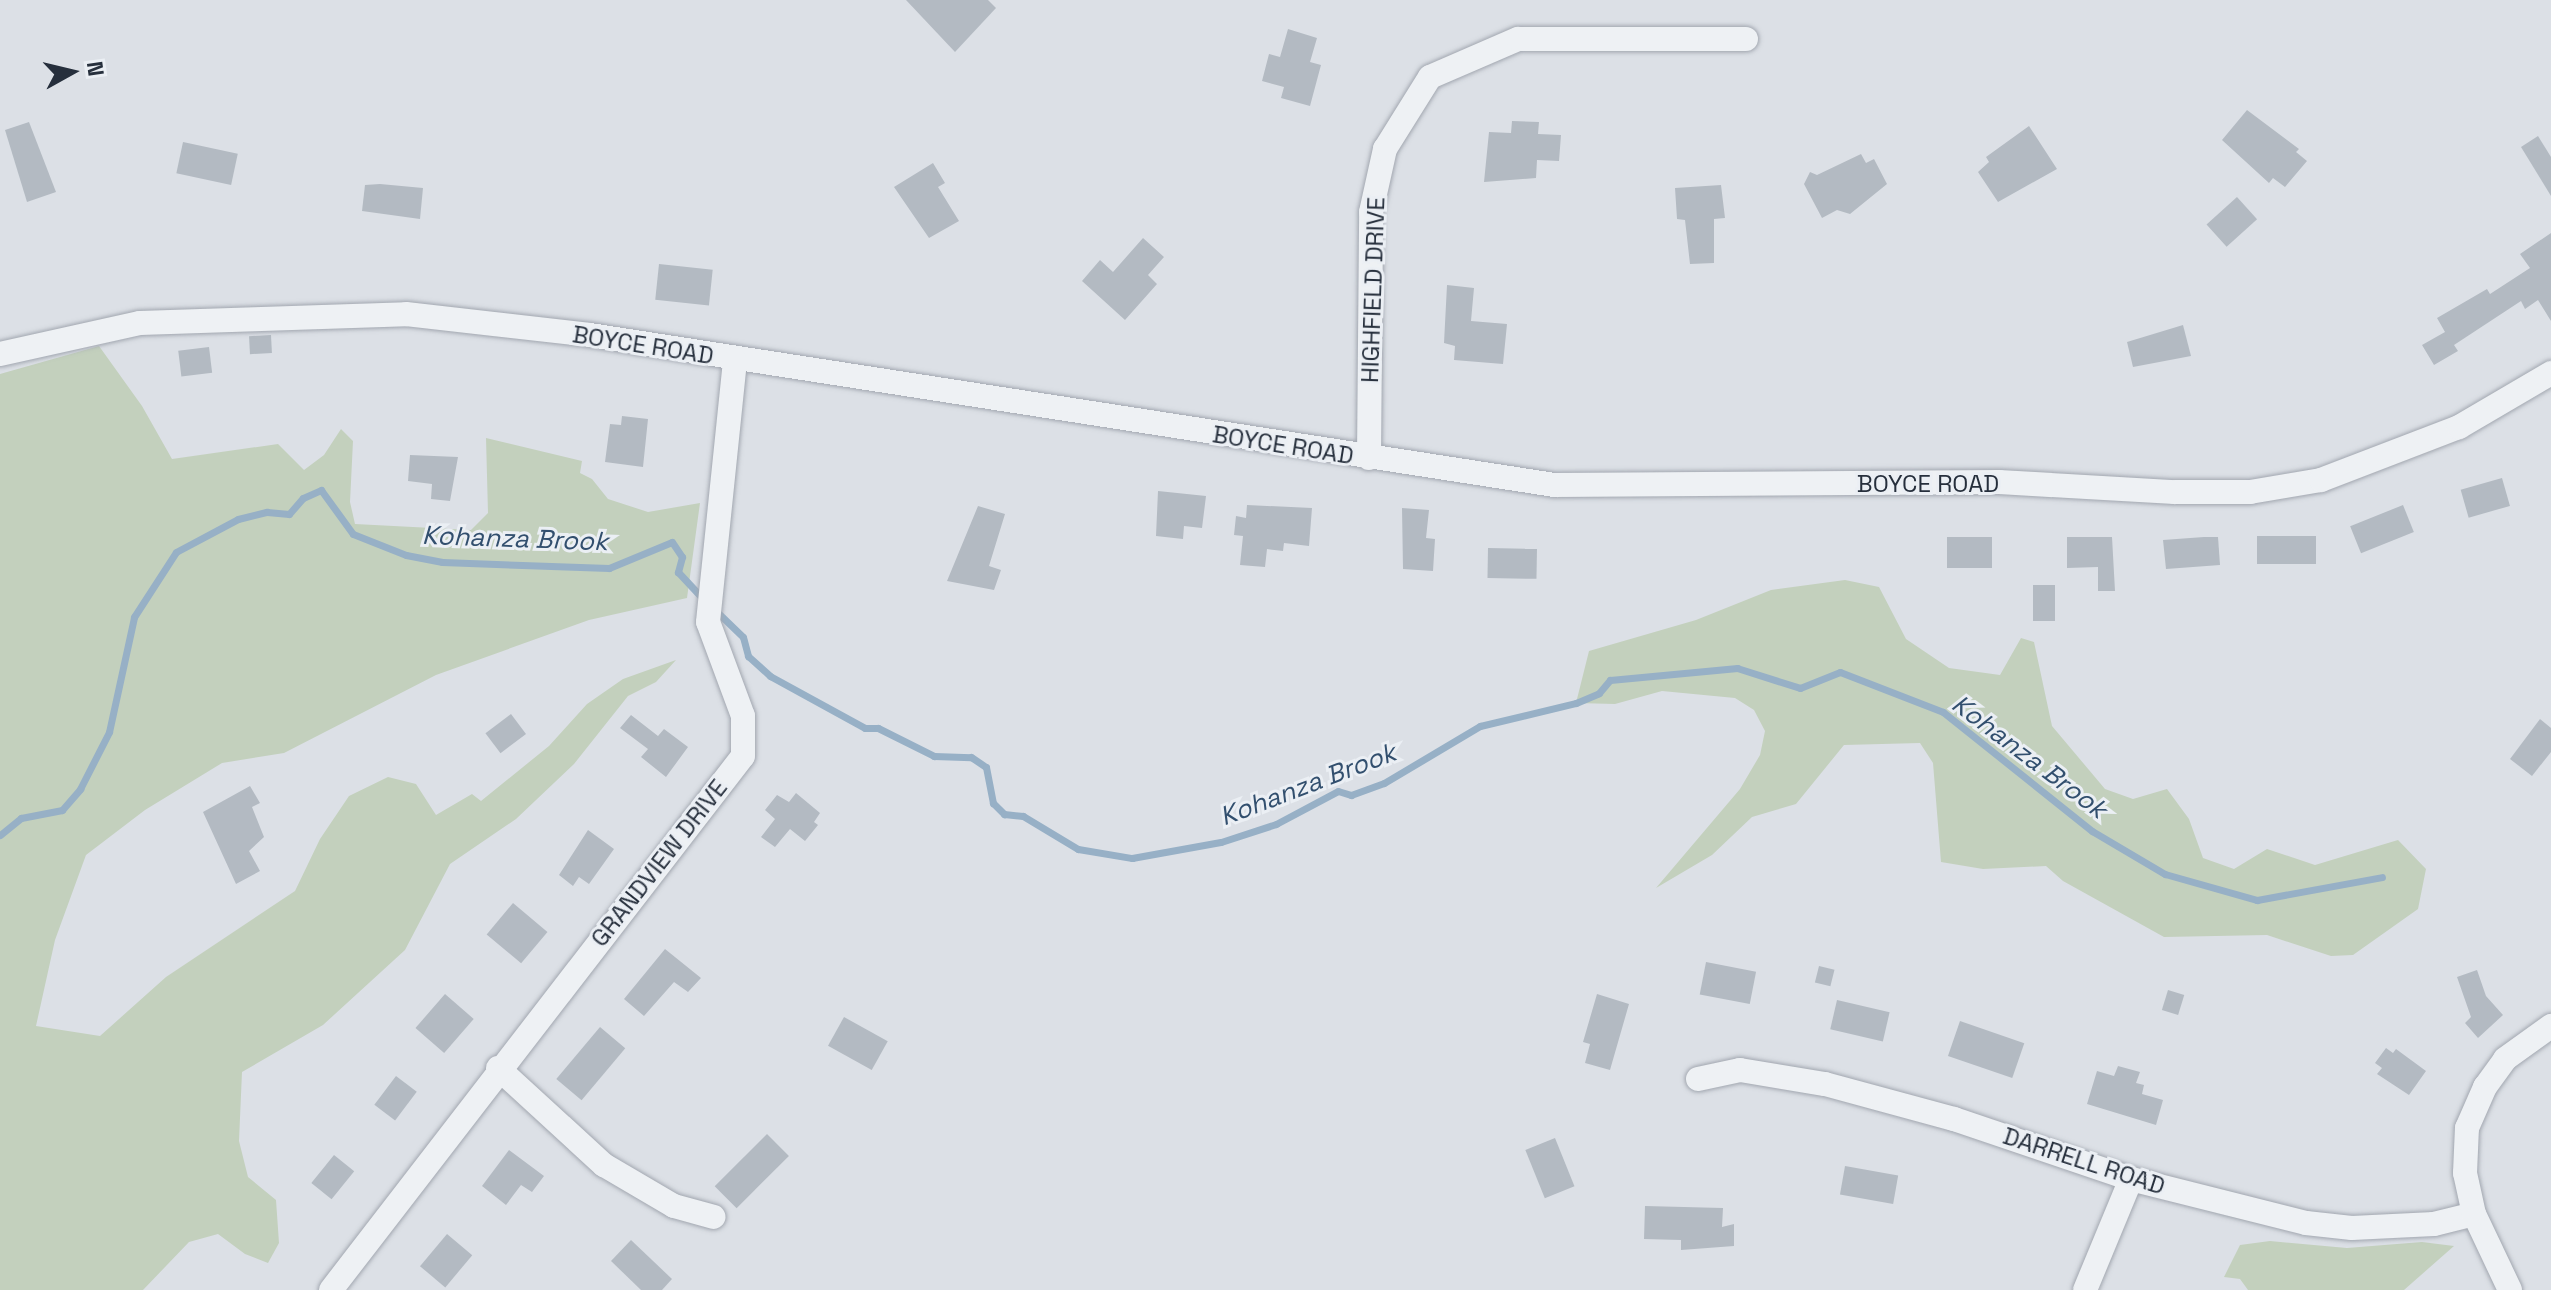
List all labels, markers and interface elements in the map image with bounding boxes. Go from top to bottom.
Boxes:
north arrow [32,32,112,112]
text: N [81,59,111,78]
street label: HIGHFIELD DRIVE [1355,197,1391,383]
street label: BOYCE ROAD [570,320,716,370]
street label: BOYCE ROAD [1210,420,1356,470]
street label: BOYCE ROAD [1857,470,1999,498]
water label: Kohanza Brook [422,520,608,558]
water label: Kohanza Brook [1945,689,2113,825]
water label: Kohanza Brook [1216,737,1400,833]
street label: GRANDVIEW DRIVE [585,774,733,952]
street label: DARRELL ROAD [1999,1121,2169,1201]

